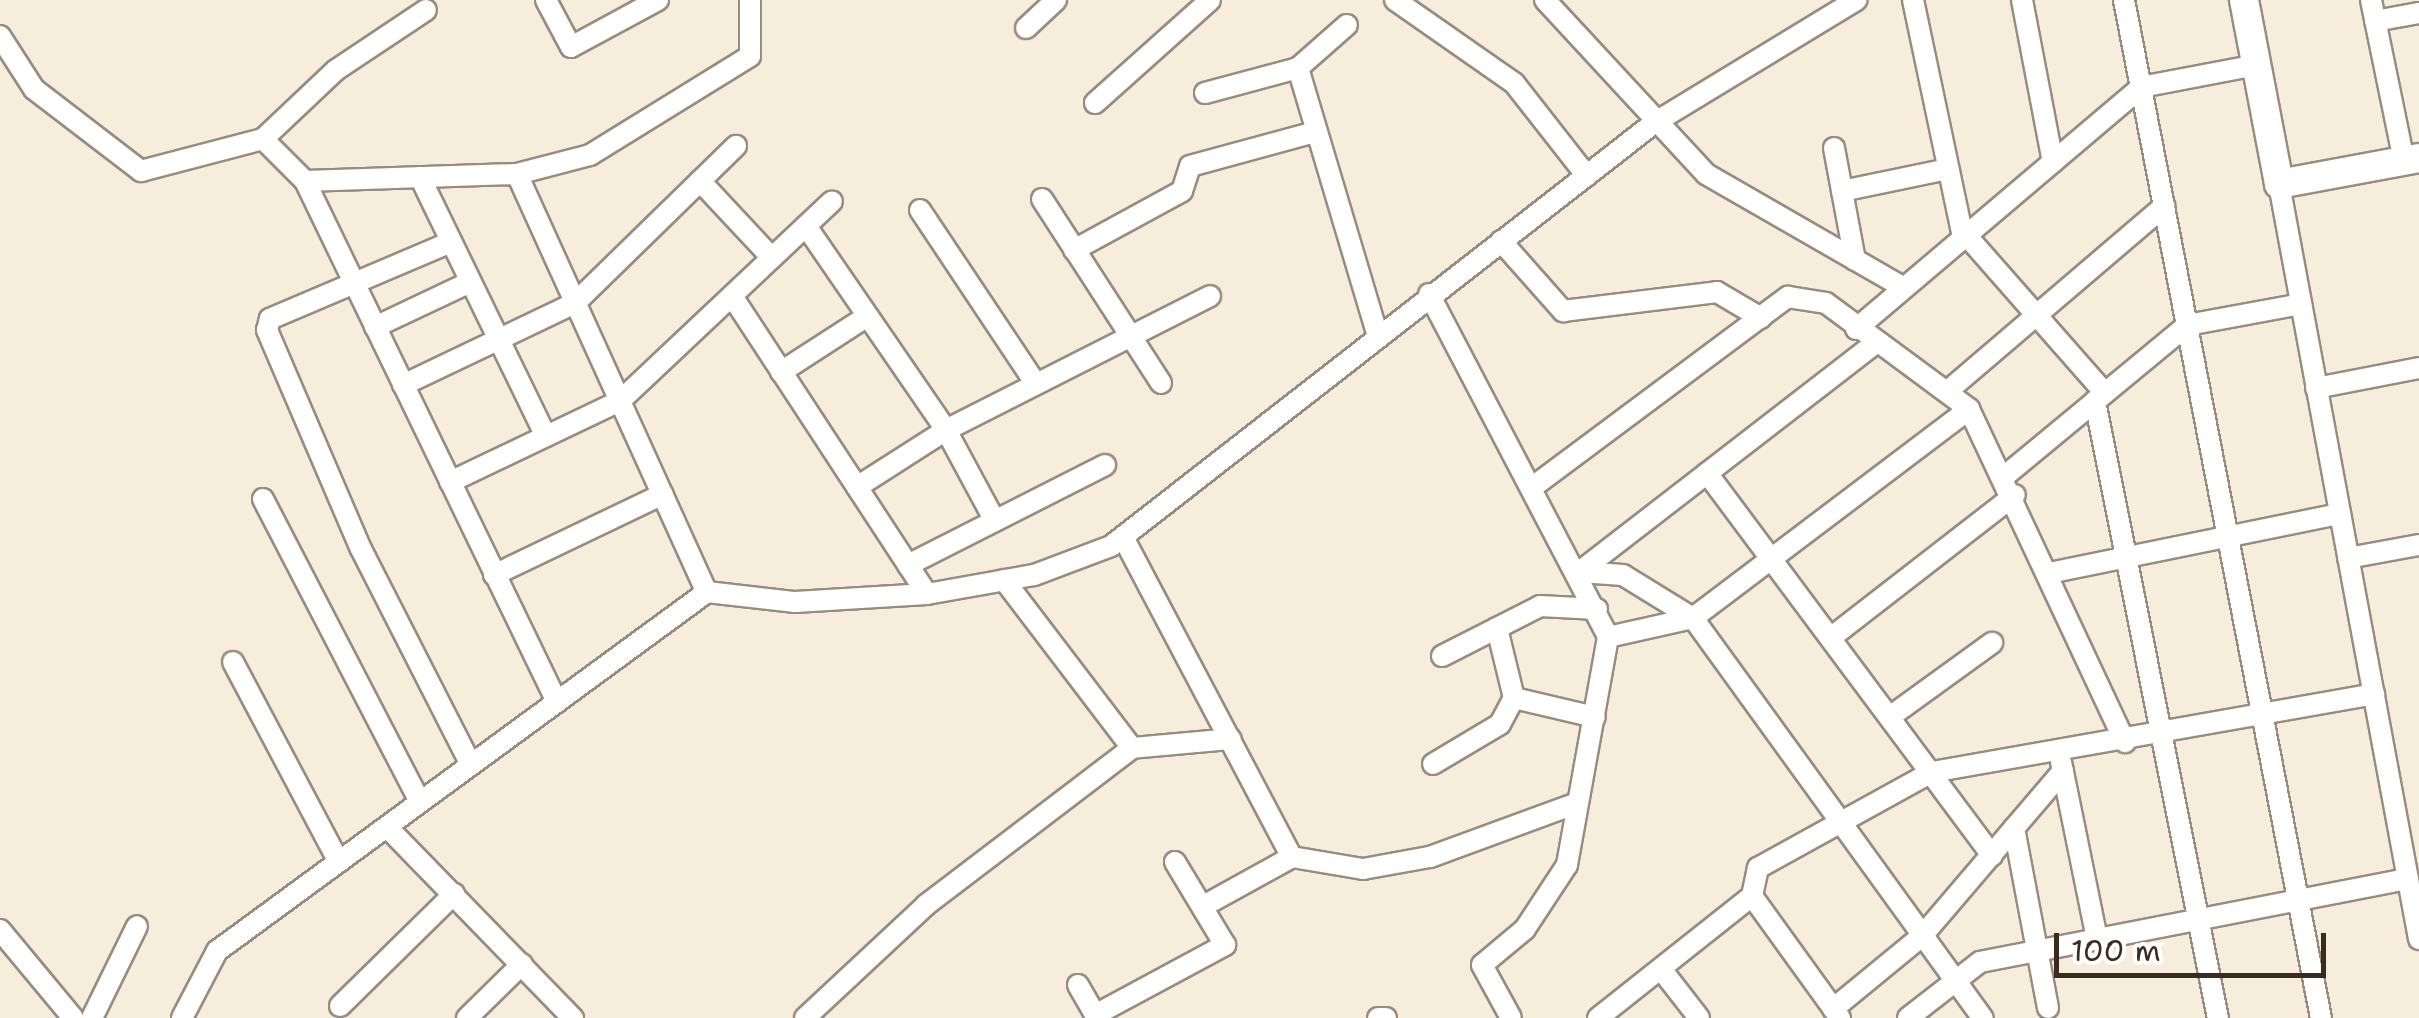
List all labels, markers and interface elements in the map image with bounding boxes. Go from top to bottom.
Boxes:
scale bar [2059,913,2332,975]
text: 100 m [2071,930,2161,971]

